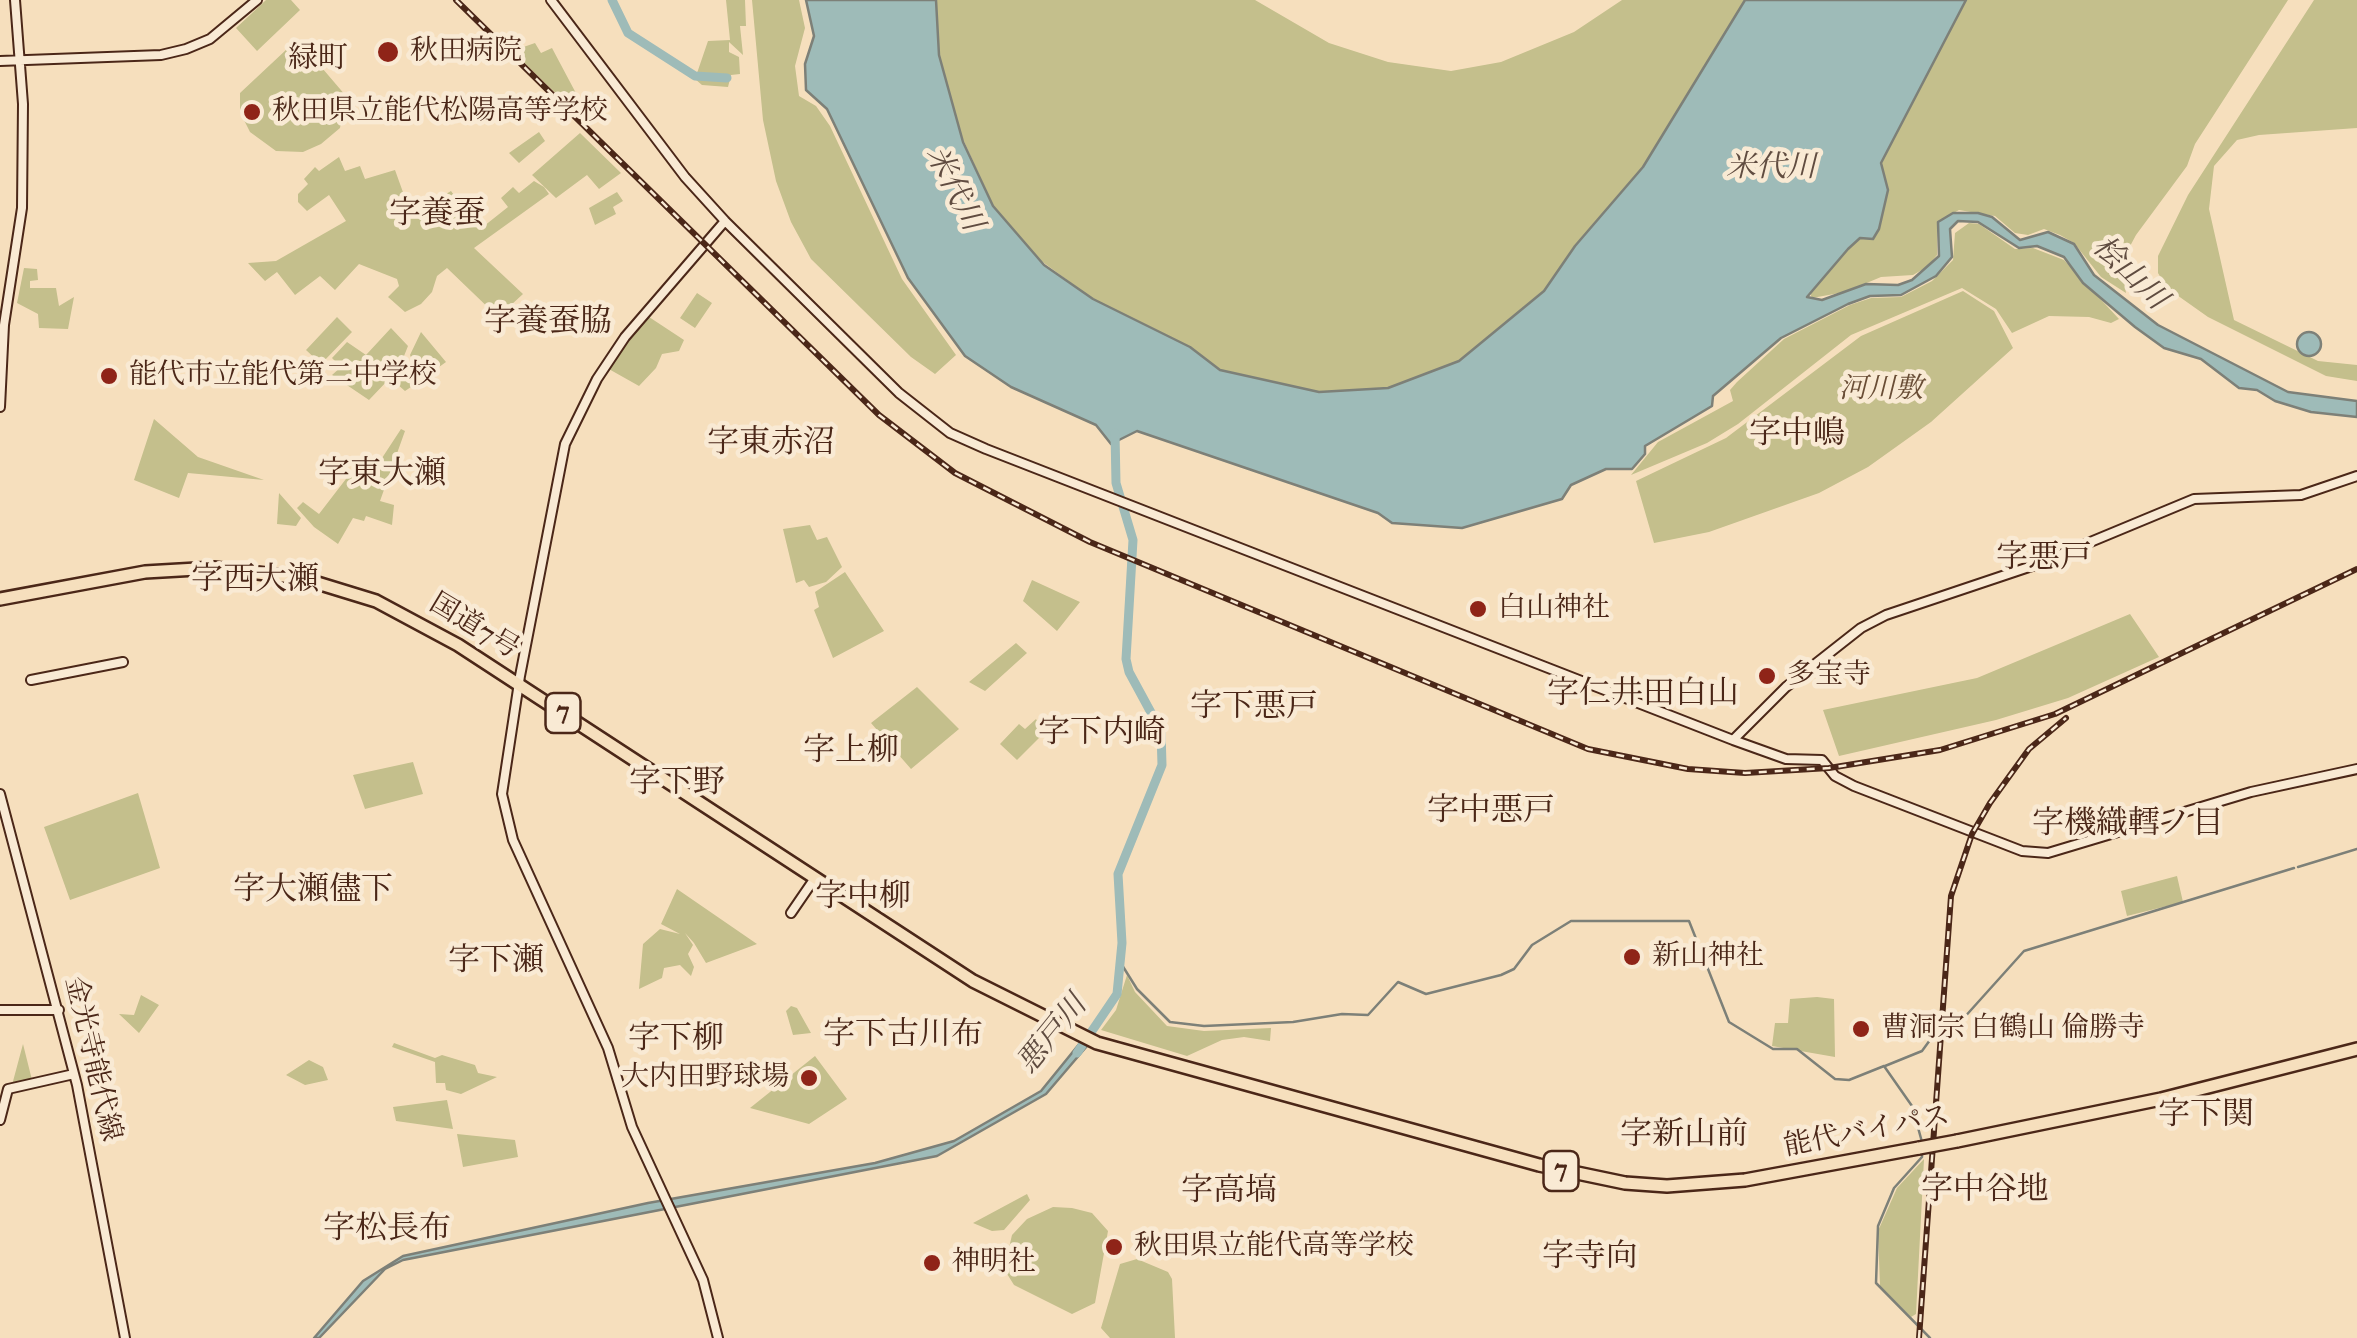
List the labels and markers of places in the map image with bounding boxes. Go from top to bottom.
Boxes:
place label: 秋田病院 [410,35,522,69]
marker: 秋田病院 [375,39,401,65]
place label: 秋田県立能代松陽高等学校 [272,95,608,129]
marker: 秋田県立能代松陽高等学校 [241,101,263,123]
place label: 能代市立能代第二中学校 [129,359,437,393]
marker: 能代市立能代第二中学校 [98,365,120,387]
place label: 白山神社 [1498,592,1610,626]
marker: 白山神社 [1467,598,1489,620]
place label: 多宝寺 [1787,659,1871,693]
marker: 多宝寺 [1756,665,1778,687]
place label: 新山神社 [1652,940,1764,974]
marker: 新山神社 [1621,946,1643,968]
place label: 曹洞宗 白鶴山 倫勝寺 [1881,1012,2145,1046]
marker: 曹洞宗 白鶴山 倫勝寺 [1850,1018,1872,1040]
place label: 大内田野球場 [621,1061,789,1095]
marker: 大内田野球場 [798,1067,820,1089]
place label: 秋田県立能代高等学校 [1134,1230,1414,1264]
marker: 秋田県立能代高等学校 [1103,1236,1125,1258]
place label: 神明社 [952,1246,1036,1280]
marker: 神明社 [921,1252,943,1274]

